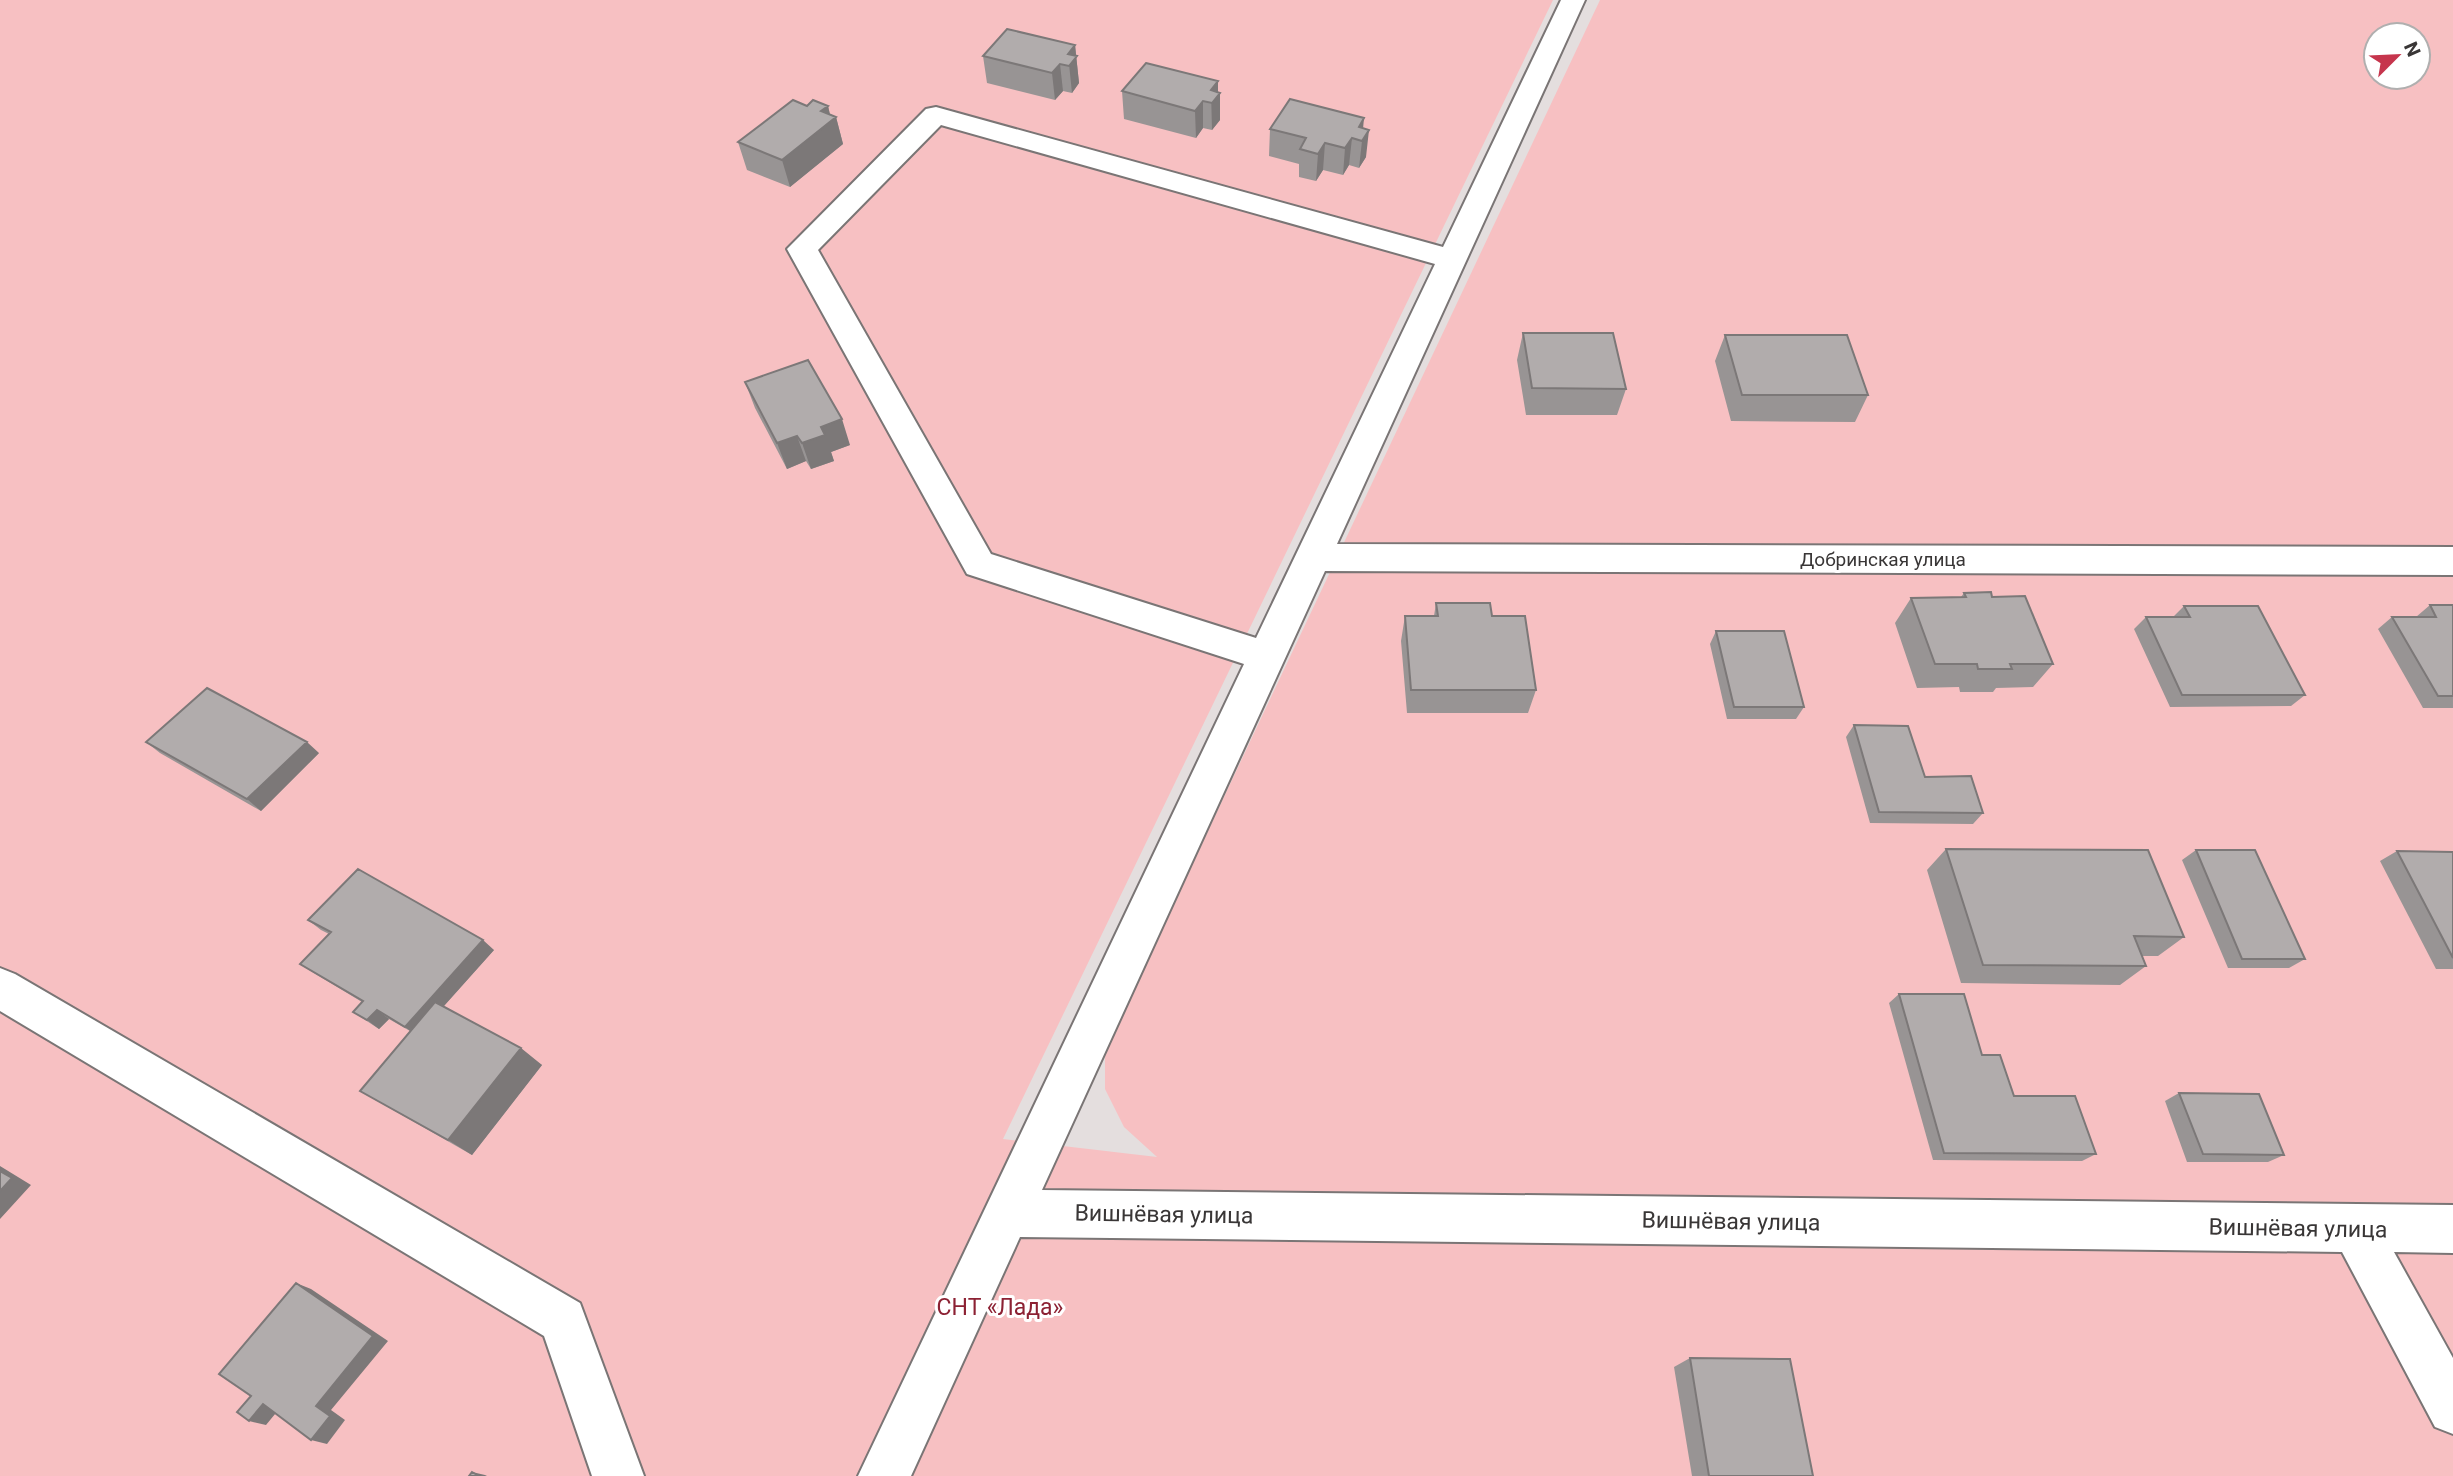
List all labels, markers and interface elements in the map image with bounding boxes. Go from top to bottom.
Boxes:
north arrow [2362,21,2432,91]
text: N [2399,38,2425,60]
street label: Добринская улица [1800,548,1966,571]
street label: Вишнёвая улица [1074,1199,1254,1230]
street label: Вишнёвая улица [1641,1206,1821,1237]
street label: Вишнёвая улица [2208,1213,2388,1244]
park label: СНТ «Лада» [937,1294,1063,1321]

